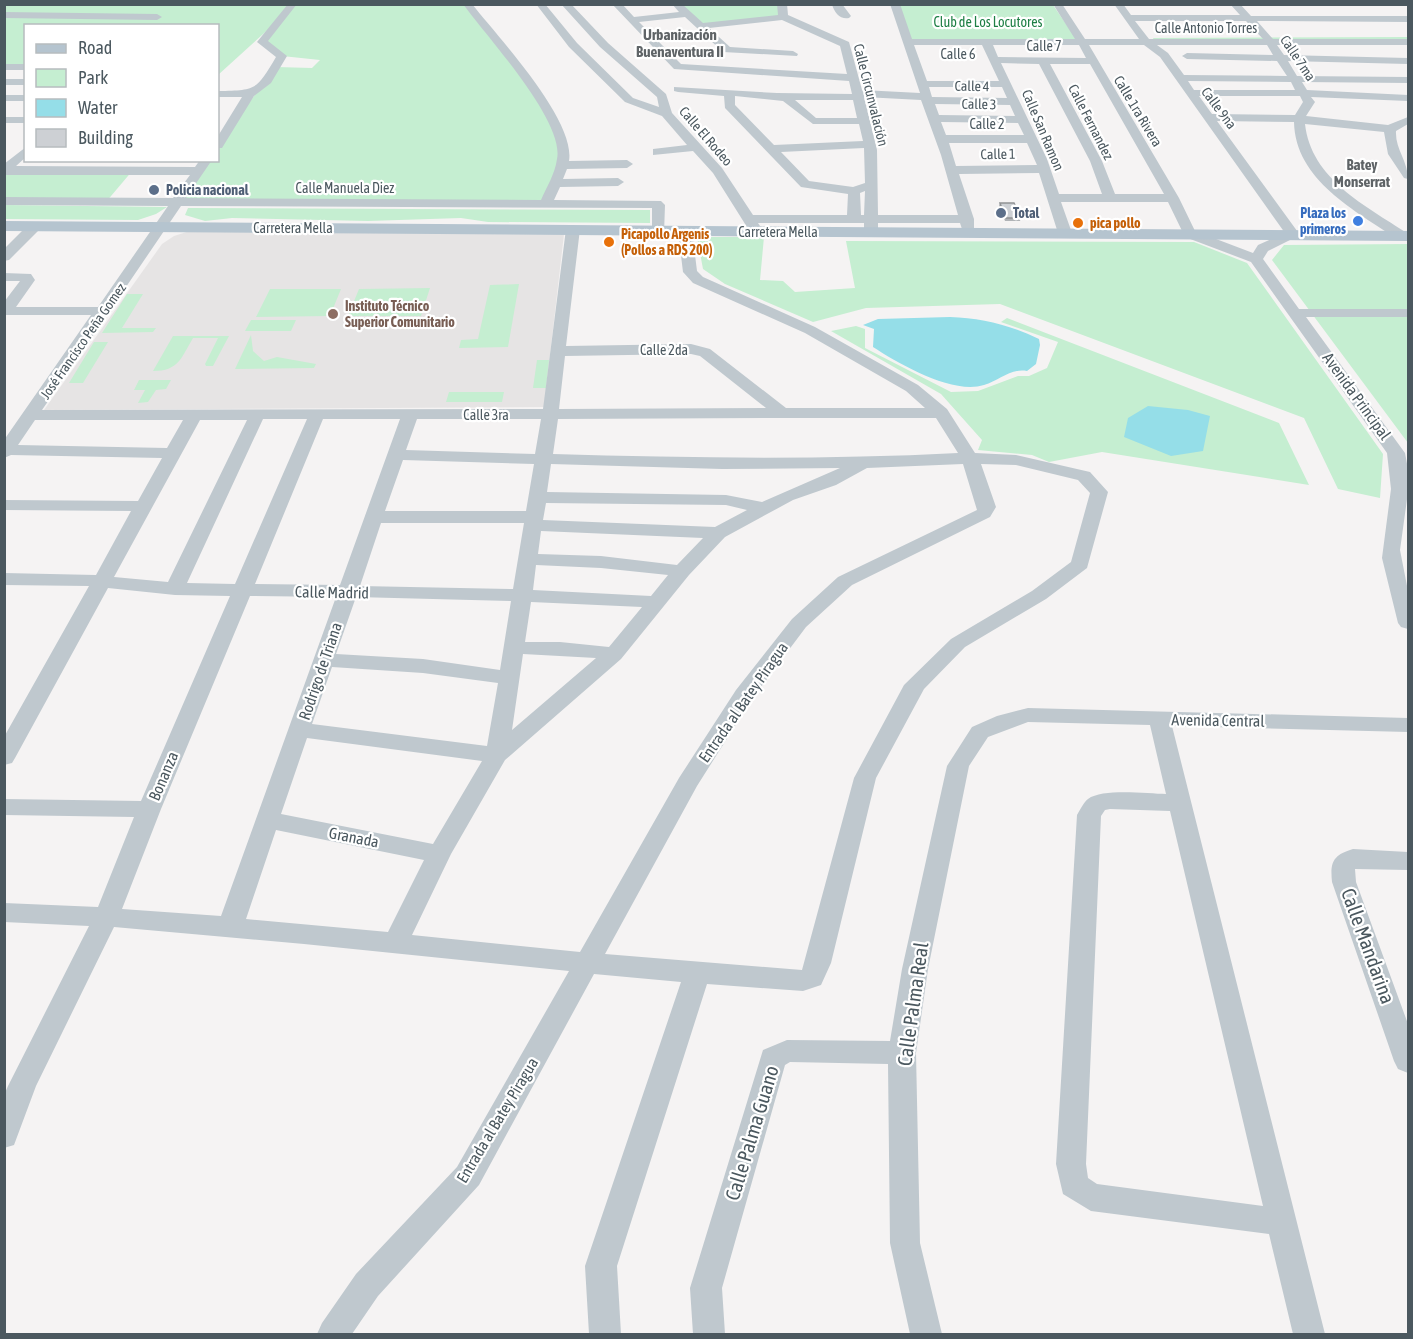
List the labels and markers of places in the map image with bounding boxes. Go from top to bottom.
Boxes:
place label: Policia nacional [166,182,249,198]
marker: Policia nacional [147,183,161,197]
place label: Total [1013,205,1039,221]
place label: Plaza los primeros [1300,205,1346,237]
marker: Total [994,206,1008,220]
marker: Plaza los primeros [1351,214,1365,228]
place label: pica pollo [1090,215,1141,231]
marker: pica pollo [1071,216,1085,230]
place label: Picapollo Argenis (Pollos a RD$ 200) [621,226,713,258]
marker: Picapollo Argenis (Pollos a RD$ 200) [602,235,616,249]
place label: Instituto Técnico Superior Comunitario [345,298,455,330]
marker: Instituto Técnico Superior Comunitario [326,307,340,321]

